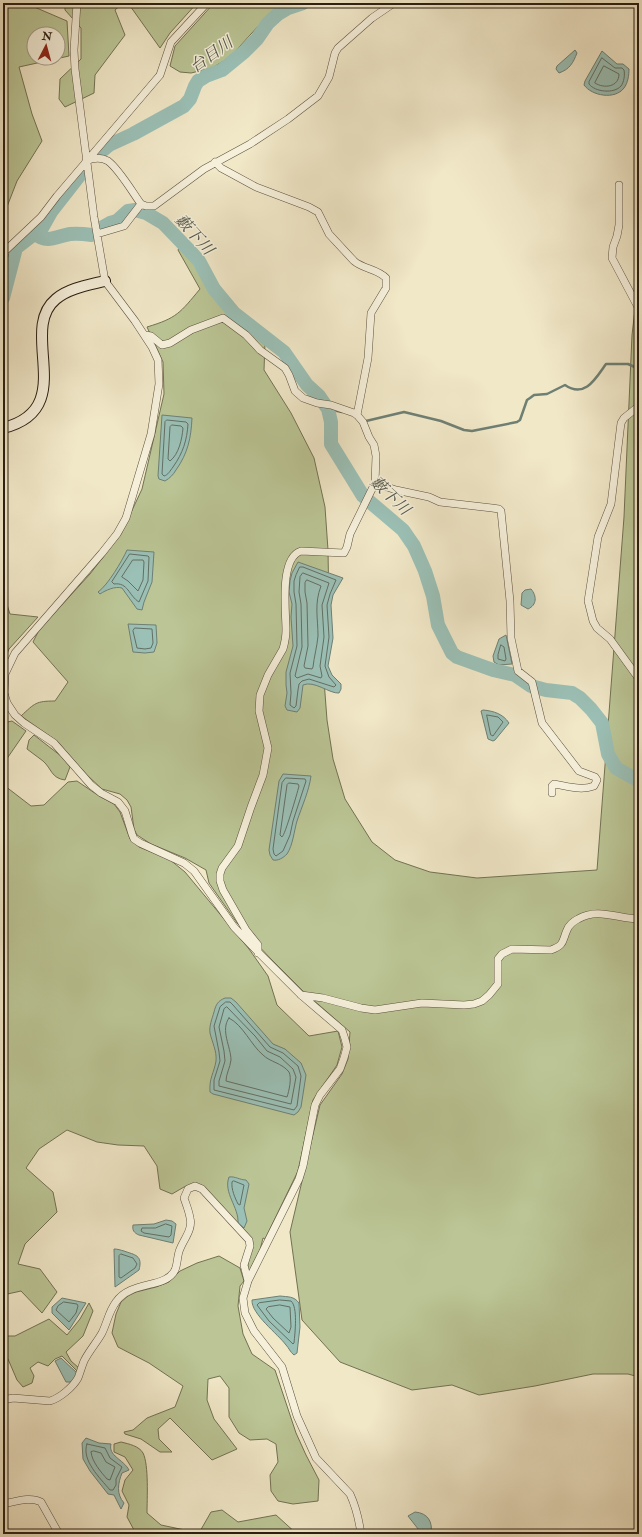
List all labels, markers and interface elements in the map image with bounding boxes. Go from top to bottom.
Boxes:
north arrow [26,26,66,66]
text: N [40,29,54,44]
water label: 台目川 [186,31,238,77]
water label: 藪下川 [171,210,219,261]
water label: 藪下川 [366,472,416,521]

